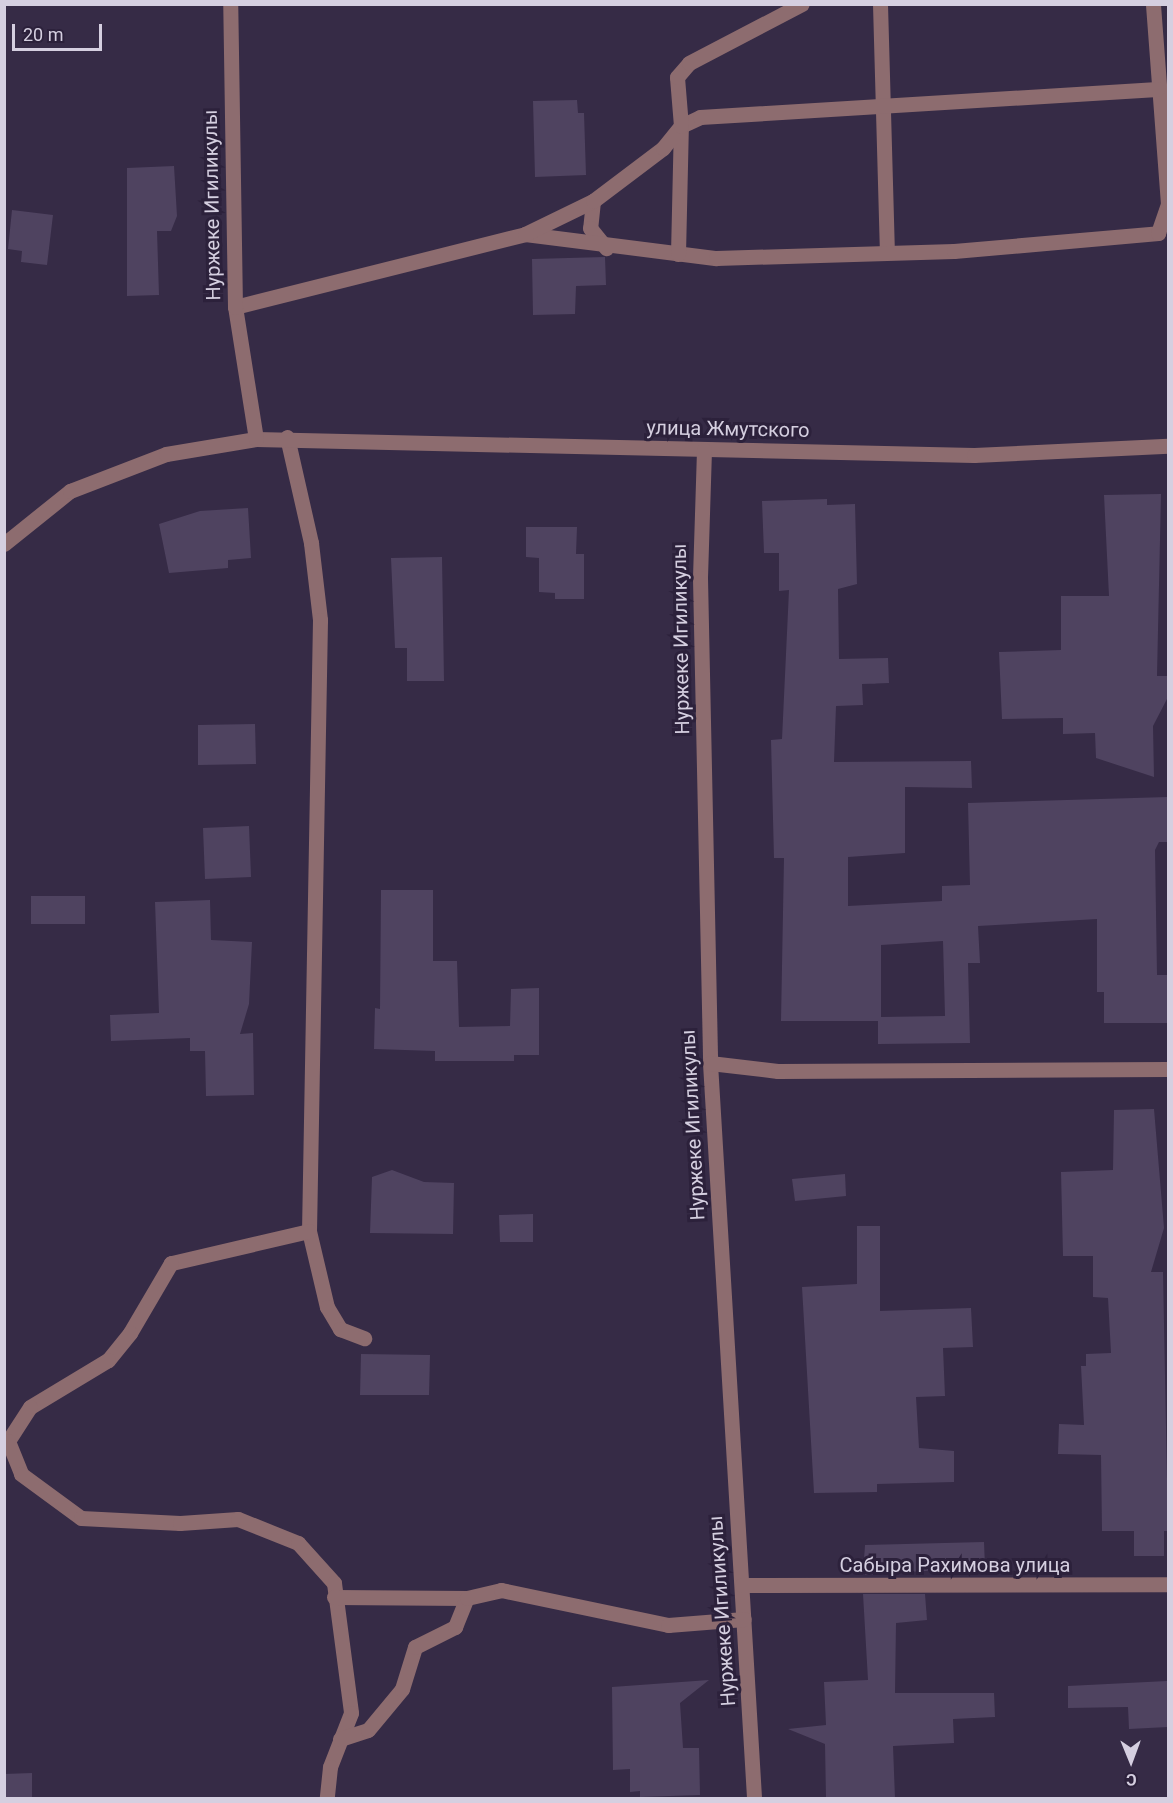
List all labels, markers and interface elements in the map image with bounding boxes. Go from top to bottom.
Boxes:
scale bar [15,12,105,50]
text: 20 m [23,24,63,45]
street label: Нуржеке Игиликулы [198,109,226,301]
street label: улица Жмутского [646,416,810,442]
street label: Нуржеке Игиликулы [667,543,695,735]
street label: Нуржеке Игиликулы [676,1029,710,1221]
street label: Нуржеке Игиликулы [703,1515,741,1707]
street label: Сабыра Рахимова улица [840,1553,1070,1577]
north arrow [1101,1731,1161,1791]
text: С [1126,1770,1137,1789]

